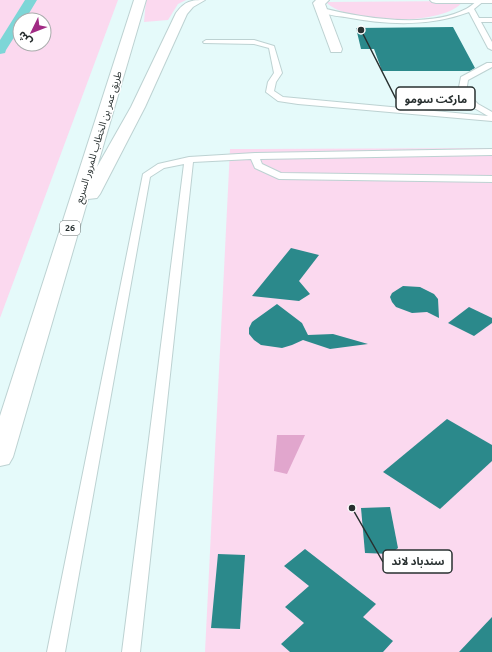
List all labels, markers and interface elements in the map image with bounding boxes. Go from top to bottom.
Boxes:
north arrow [12,12,52,52]
text: ش [15,29,35,48]
street label: طريق عمر بن الخطاب للمرور السريع [73,69,126,205]
callout: ماركت سومو [396,87,475,110]
text: ماركت سومو [405,93,467,106]
road number: 26 [60,221,80,235]
callout: سندباد لاند [383,550,452,573]
text: سندباد لاند [392,555,444,568]

